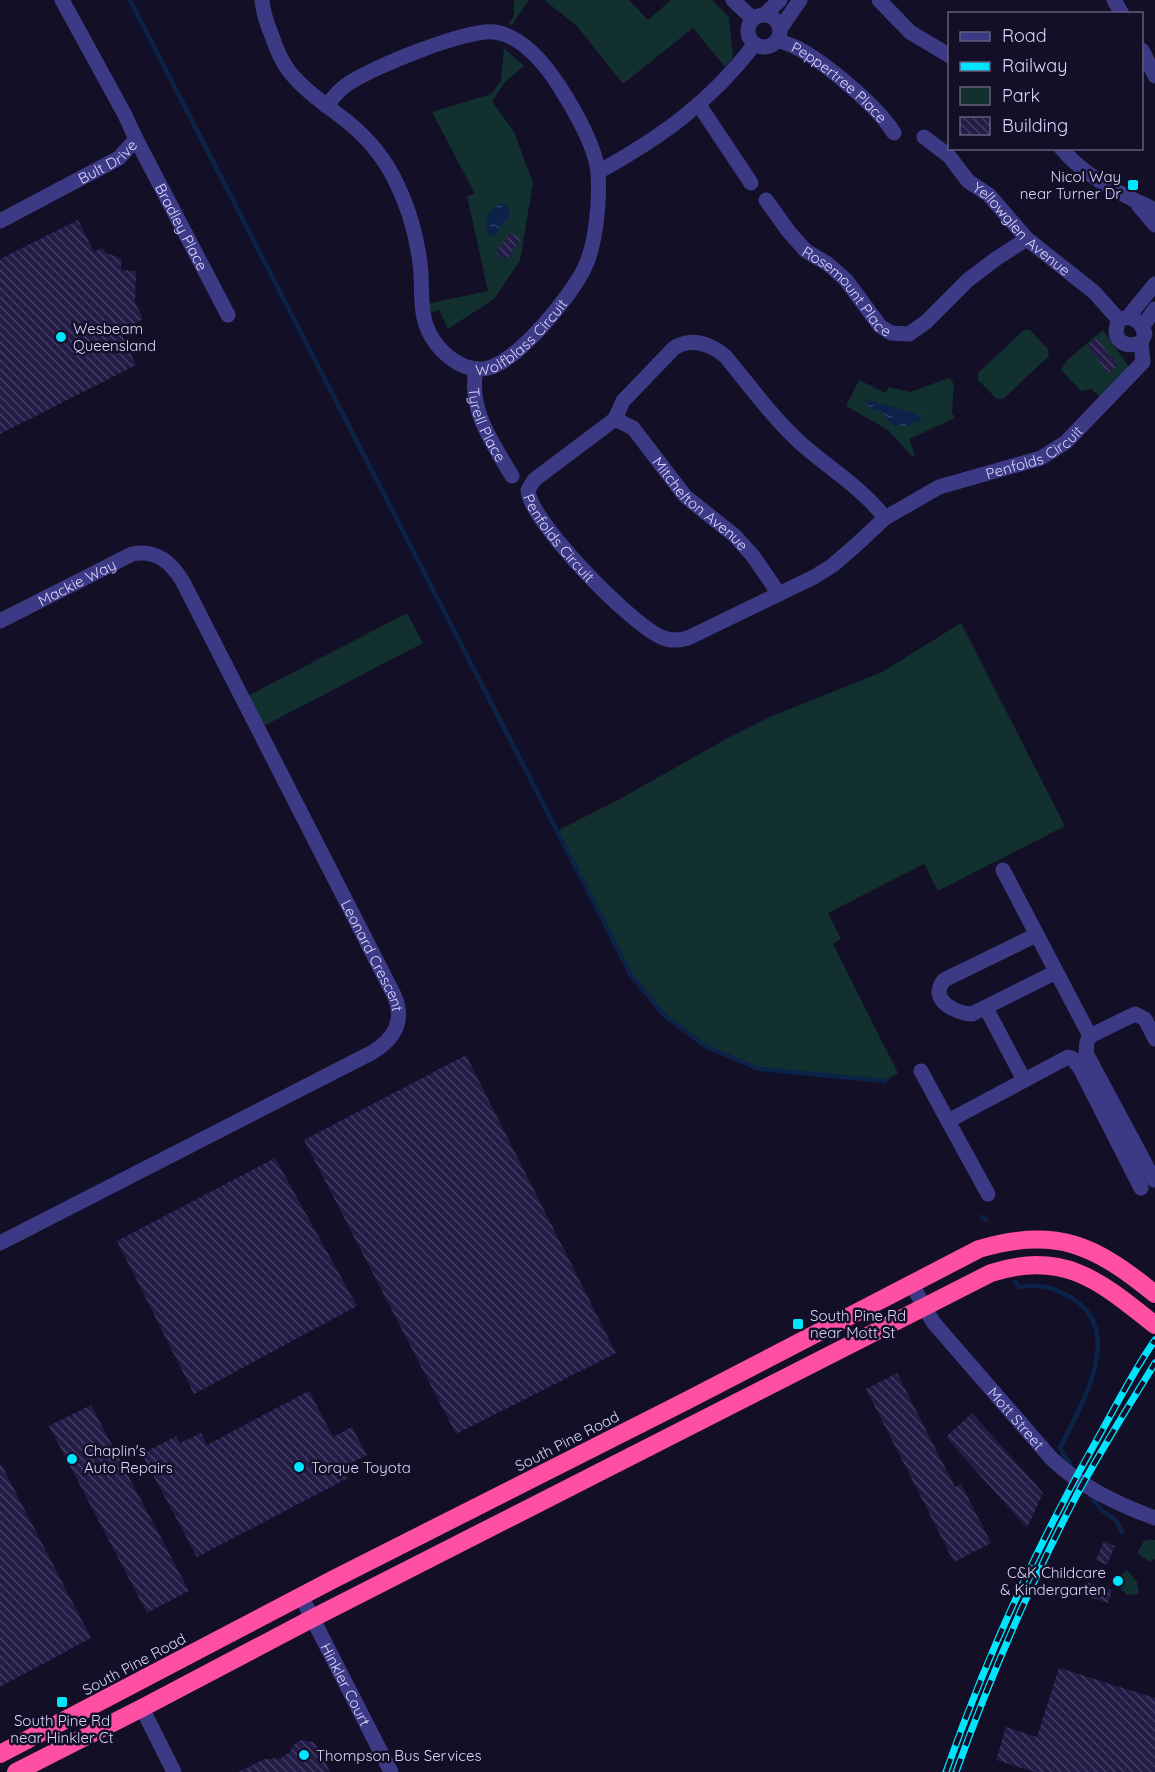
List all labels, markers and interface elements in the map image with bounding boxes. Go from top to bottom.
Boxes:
legend [948,12,1143,150]
text: Road [1002,24,1047,47]
street label: Peppertree Place [788,37,892,127]
text: Railway [1002,54,1068,77]
text: Park [1002,84,1040,107]
text: Building [1002,114,1068,137]
street label: Bult Drive [75,135,141,188]
place label: Nicol Way near Turner Dr [1020,167,1121,203]
street label: Yellowglen Avenue [969,177,1075,279]
marker: Nicol Way near Turner Dr [1126,178,1140,192]
street label: Bradley Place [151,180,212,274]
street label: Rosemount Place [799,241,895,340]
street label: Wolfblass Circuit [474,295,571,379]
place label: Wesbeam Queensland [73,319,156,355]
marker: Wesbeam Queensland [54,330,68,344]
street label: Tyrell Place [465,387,511,465]
street label: Penfolds Circuit [983,421,1086,483]
street label: Mitchelton Avenue [649,453,753,554]
street label: Penfolds Circuit [520,491,599,586]
street label: Mackie Way [34,554,119,610]
street label: Leonard Crescent [337,896,408,1013]
place label: South Pine Rd near Mott St [810,1306,906,1342]
marker: South Pine Rd near Mott St [791,1317,805,1331]
street label: Mott Street [984,1383,1049,1453]
street label: South Pine Road [512,1407,622,1475]
place label: Chaplin's Auto Repairs [84,1441,173,1477]
marker: Chaplin's Auto Repairs [65,1452,79,1466]
place label: Torque Toyota [311,1458,411,1477]
marker: Torque Toyota [292,1460,306,1474]
place label: C&K Childcare & Kindergarten [1000,1563,1106,1599]
marker: C&K Childcare & Kindergarten [1111,1574,1125,1588]
street label: South Pine Road [79,1629,189,1699]
street label: Hinkler Court [317,1639,375,1729]
marker: South Pine Rd near Hinkler Ct [55,1695,69,1709]
place label: South Pine Rd near Hinkler Ct [10,1711,114,1747]
place label: Thompson Bus Services [316,1746,482,1765]
marker: Thompson Bus Services [297,1748,311,1762]

